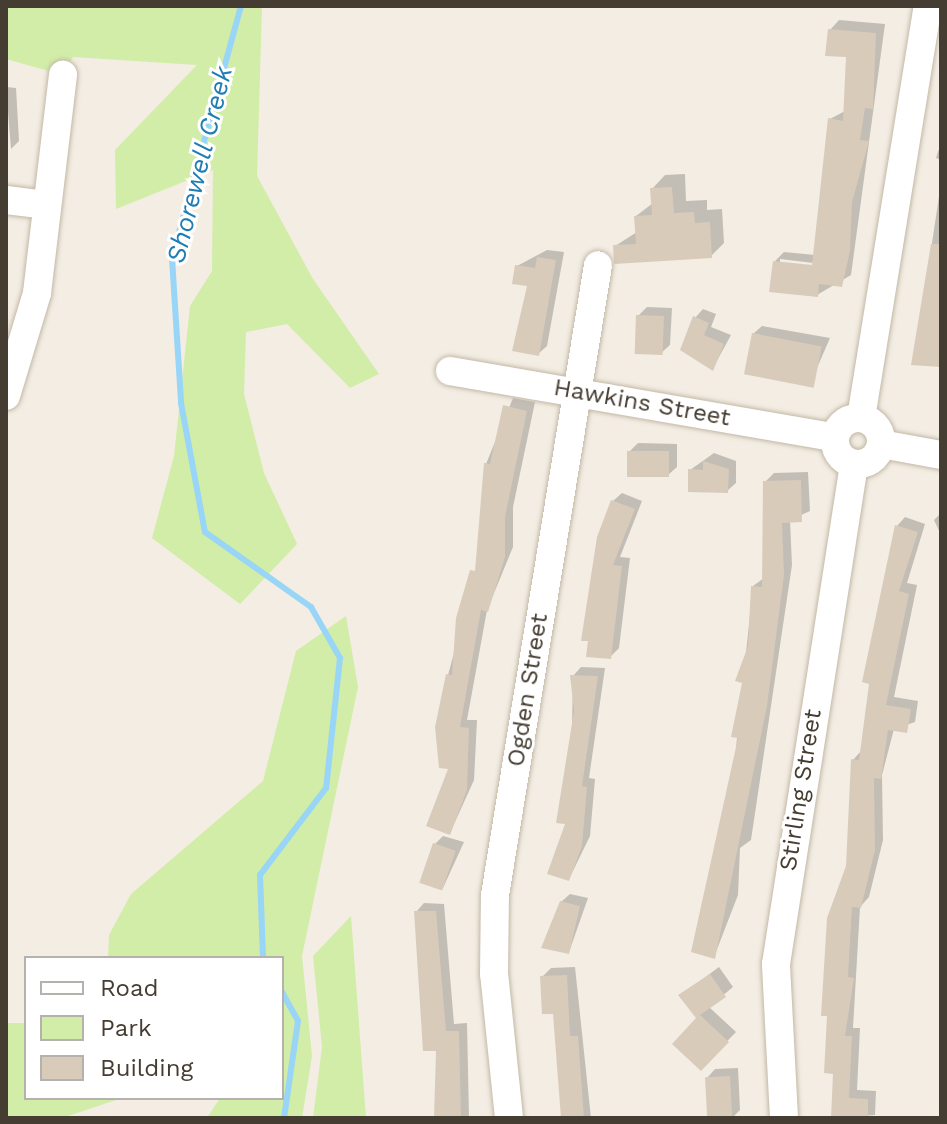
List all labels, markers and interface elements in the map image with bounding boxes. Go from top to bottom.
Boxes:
water label: Shorewell Creek [160,63,240,267]
street label: Hawkins Street [551,373,733,433]
street label: Ogden Street [502,611,554,769]
street label: Stirling Street [774,707,828,873]
legend [24,956,284,1100]
text: Road [100,974,159,1002]
text: Park [100,1014,152,1042]
text: Building [100,1054,193,1082]

